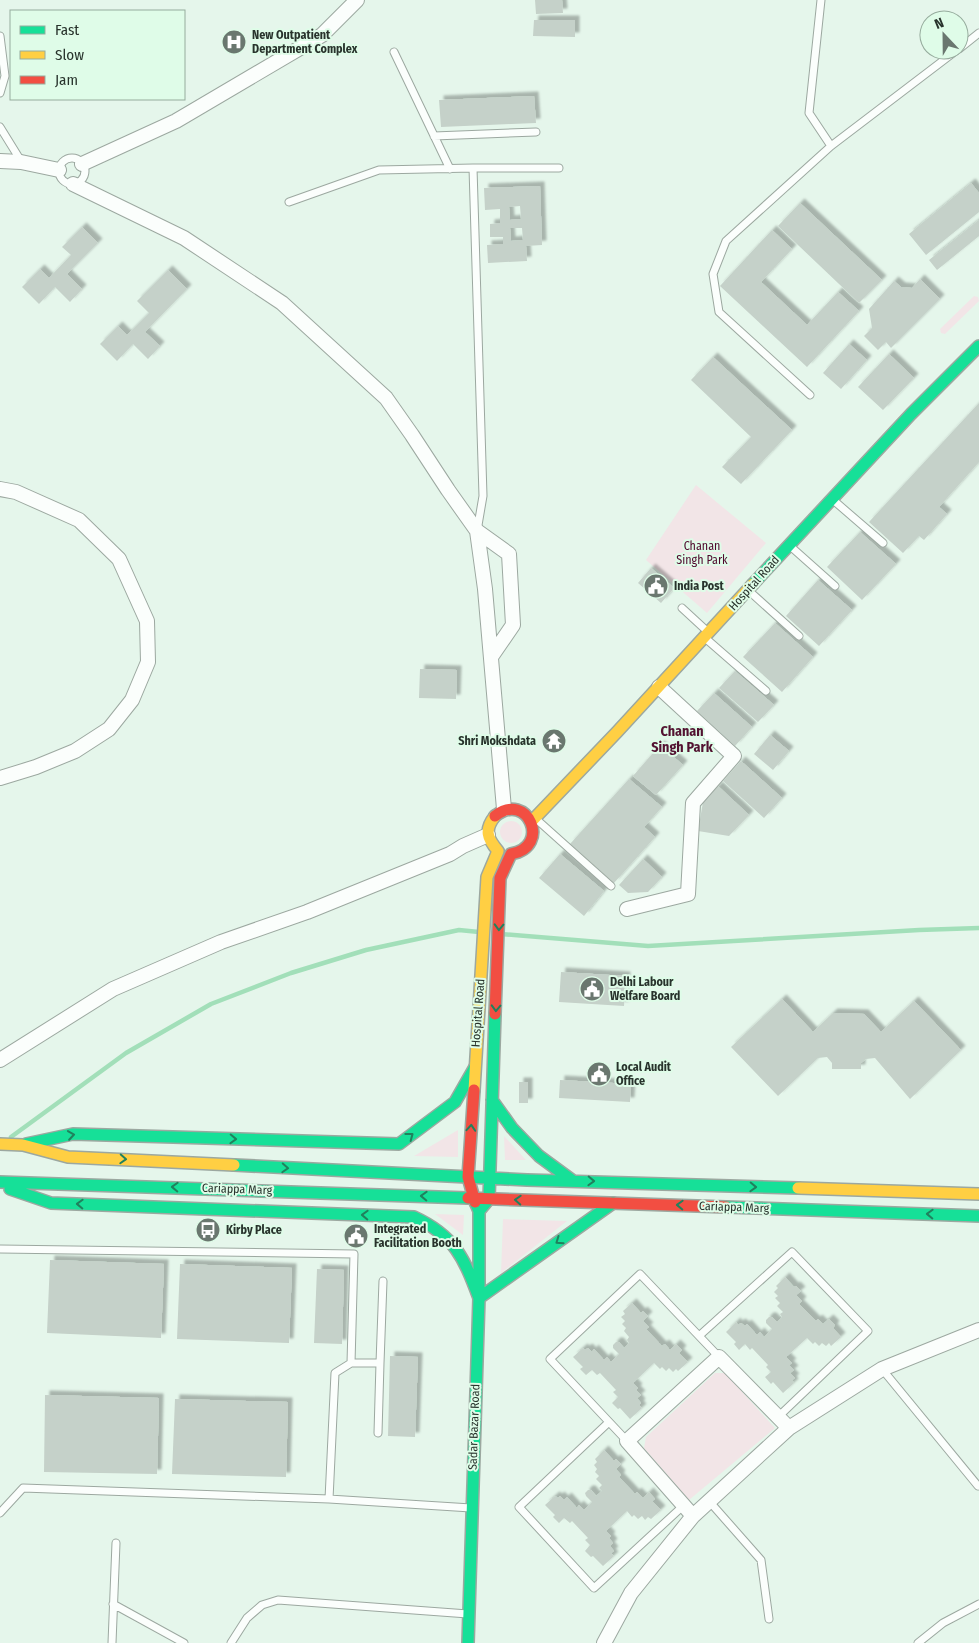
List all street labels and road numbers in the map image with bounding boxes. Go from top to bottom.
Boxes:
street label: Hospital Road [726,553,782,613]
street label: Hospital Road [469,978,487,1048]
street label: Cariappa Marg [202,1181,273,1197]
street label: Cariappa Marg [699,1199,770,1215]
street label: Sadar Bazar Road [466,1384,482,1470]

